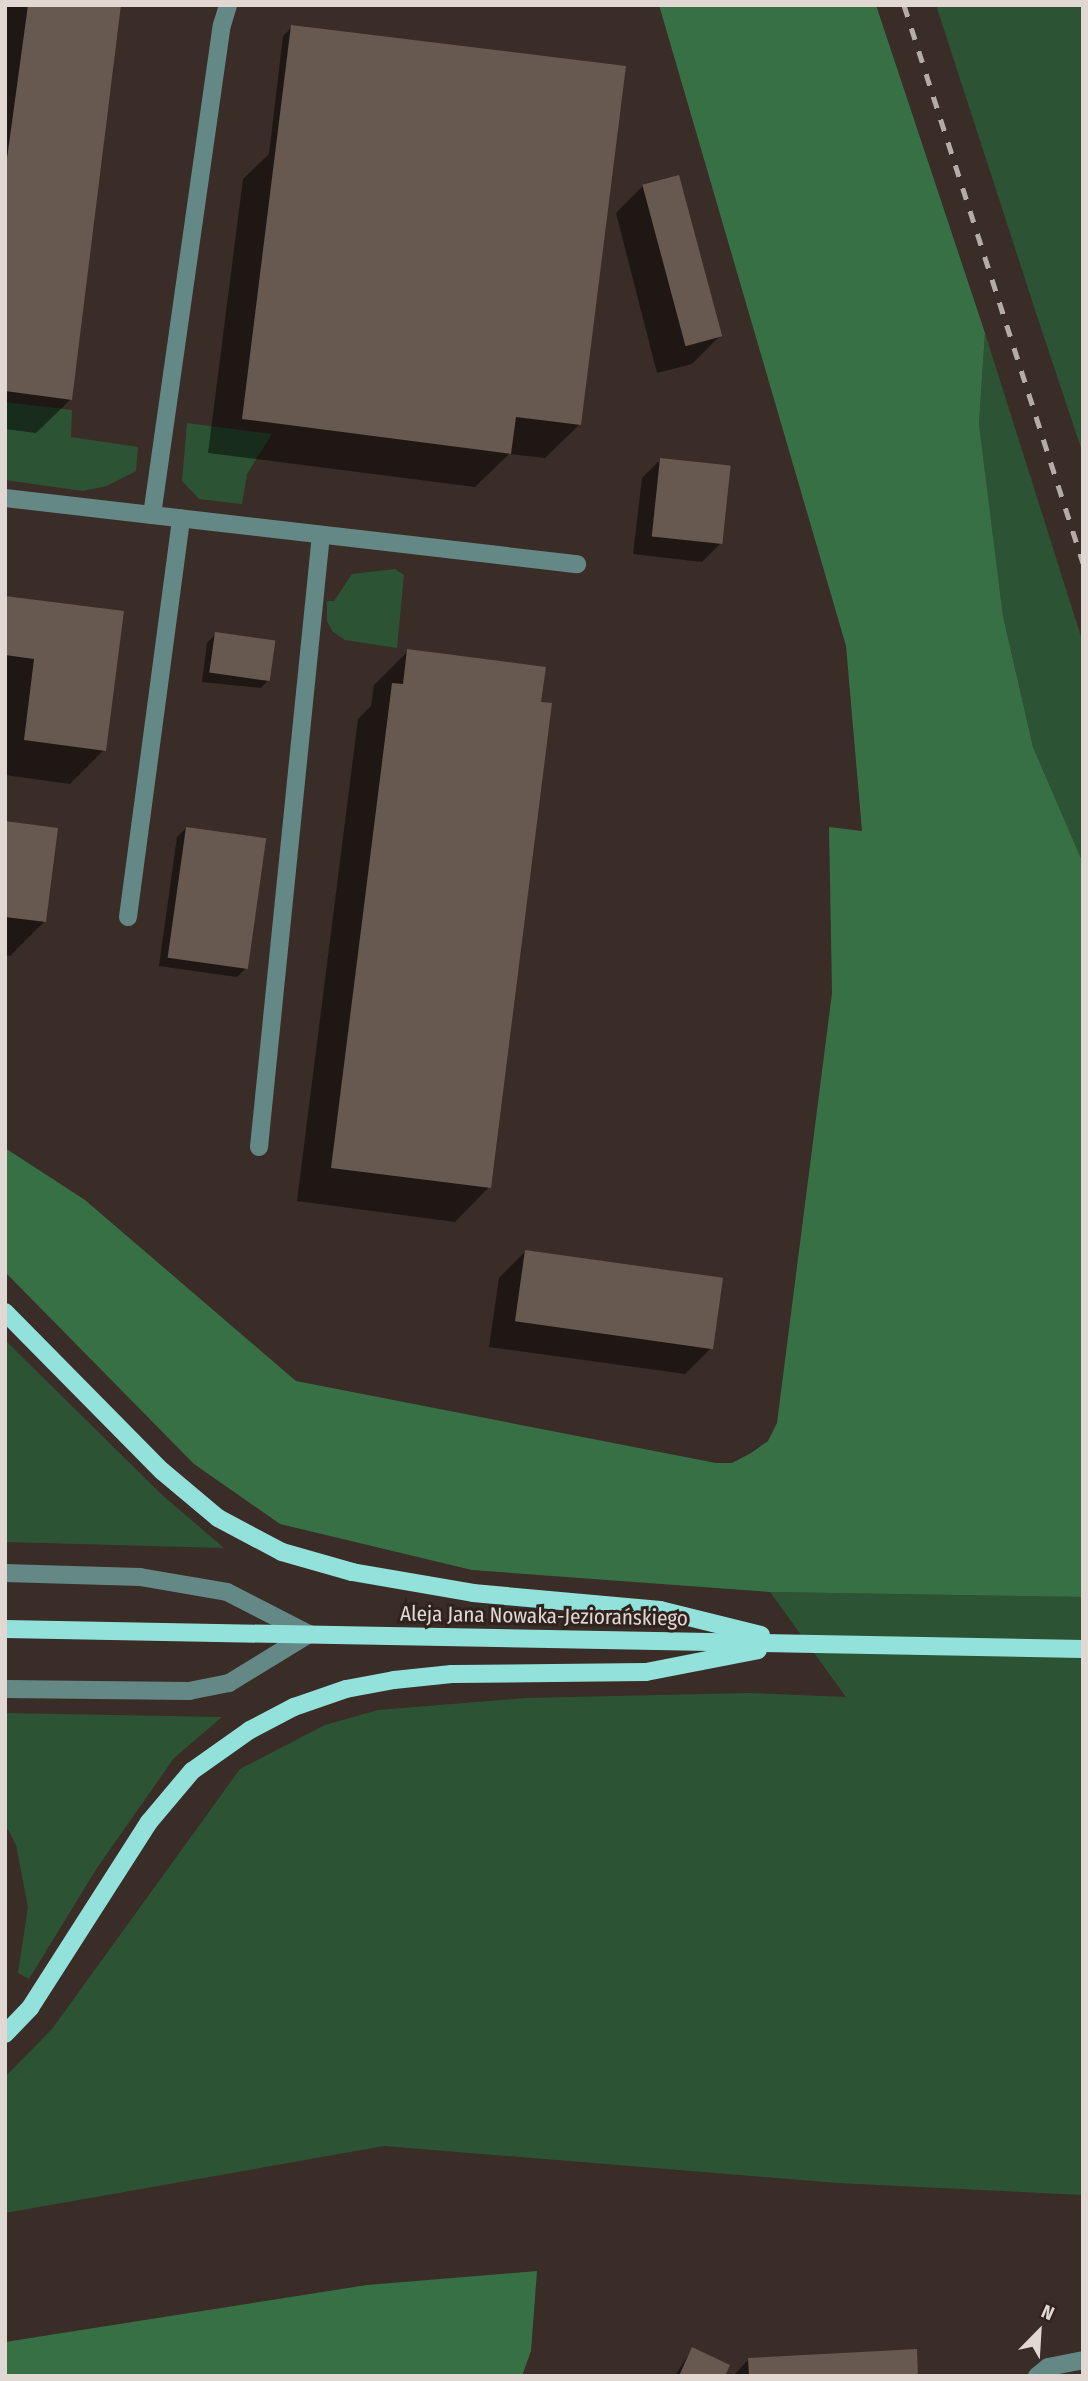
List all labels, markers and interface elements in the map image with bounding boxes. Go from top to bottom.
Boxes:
street label: Aleja Jana Nowaka-Jeziorańskiego [400,1601,688,1631]
north arrow [1004,2297,1074,2367]
text: N [1038,2300,1058,2325]

